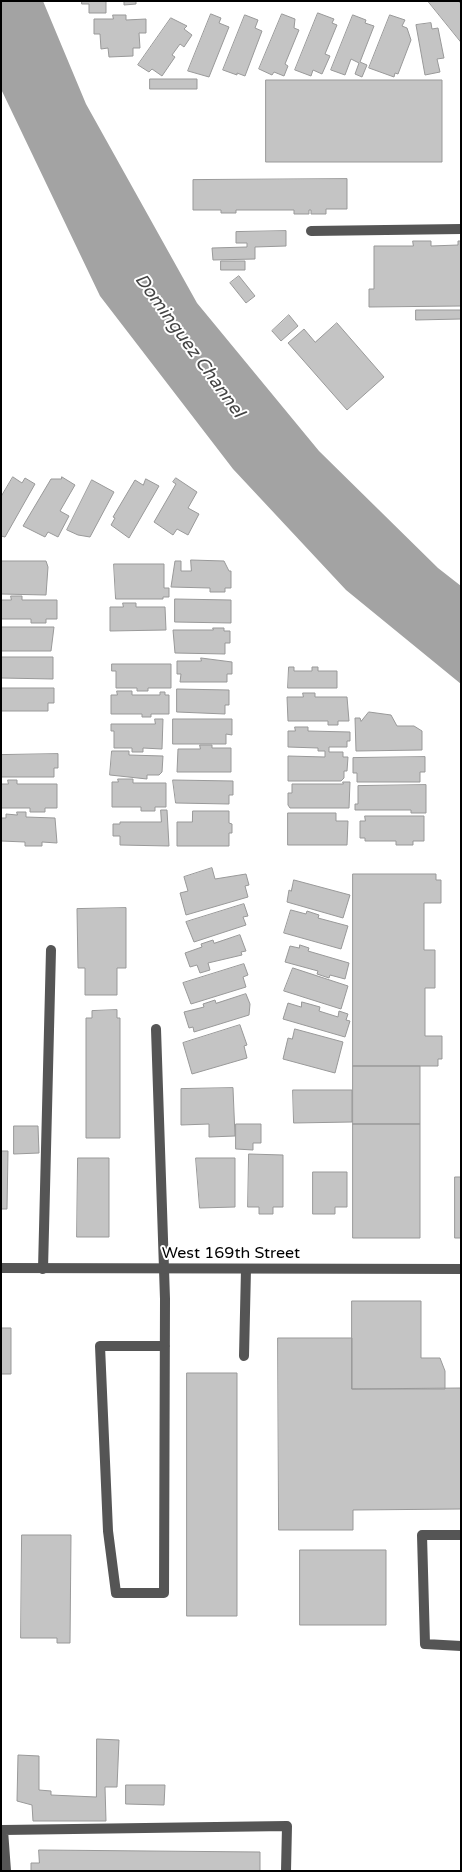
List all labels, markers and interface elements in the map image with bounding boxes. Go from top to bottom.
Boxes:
water label: Dominguez Channel [130,270,248,422]
street label: West 169th Street [162,1244,300,1264]

